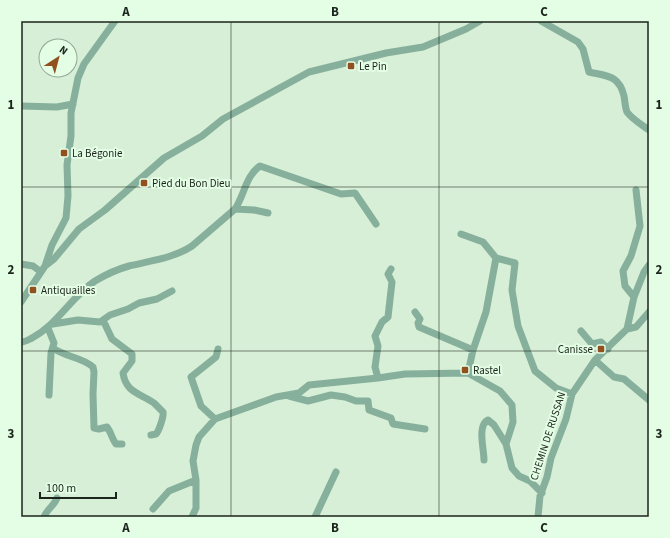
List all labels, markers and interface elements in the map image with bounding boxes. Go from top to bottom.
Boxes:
text: A [121,3,130,21]
text: B [331,3,339,21]
text: C [540,3,548,21]
north arrow [38,38,78,78]
text: N [56,42,71,59]
place label: Le Pin [359,59,387,74]
marker: Le Pin [346,61,356,71]
text: 1 [8,96,15,114]
text: 1 [656,96,663,114]
place label: La Bégonie [72,146,123,161]
marker: La Bégonie [59,148,69,158]
place label: Pied du Bon Dieu [152,176,231,191]
marker: Pied du Bon Dieu [139,178,149,188]
text: 2 [8,261,15,279]
text: 2 [656,261,663,279]
place label: Antiquailles [41,283,96,298]
marker: Antiquailles [28,285,38,295]
place label: Canisse [558,342,594,357]
marker: Canisse [596,344,606,354]
place label: Rastel [473,363,501,378]
marker: Rastel [460,365,470,375]
street label: CHEMIN DE RUSSAN [527,390,569,482]
text: 3 [8,425,15,443]
text: 3 [656,425,663,443]
scale bar [40,474,116,500]
text: 100 m [46,480,76,497]
text: A [121,519,130,537]
text: B [331,519,339,537]
text: C [540,519,548,537]

